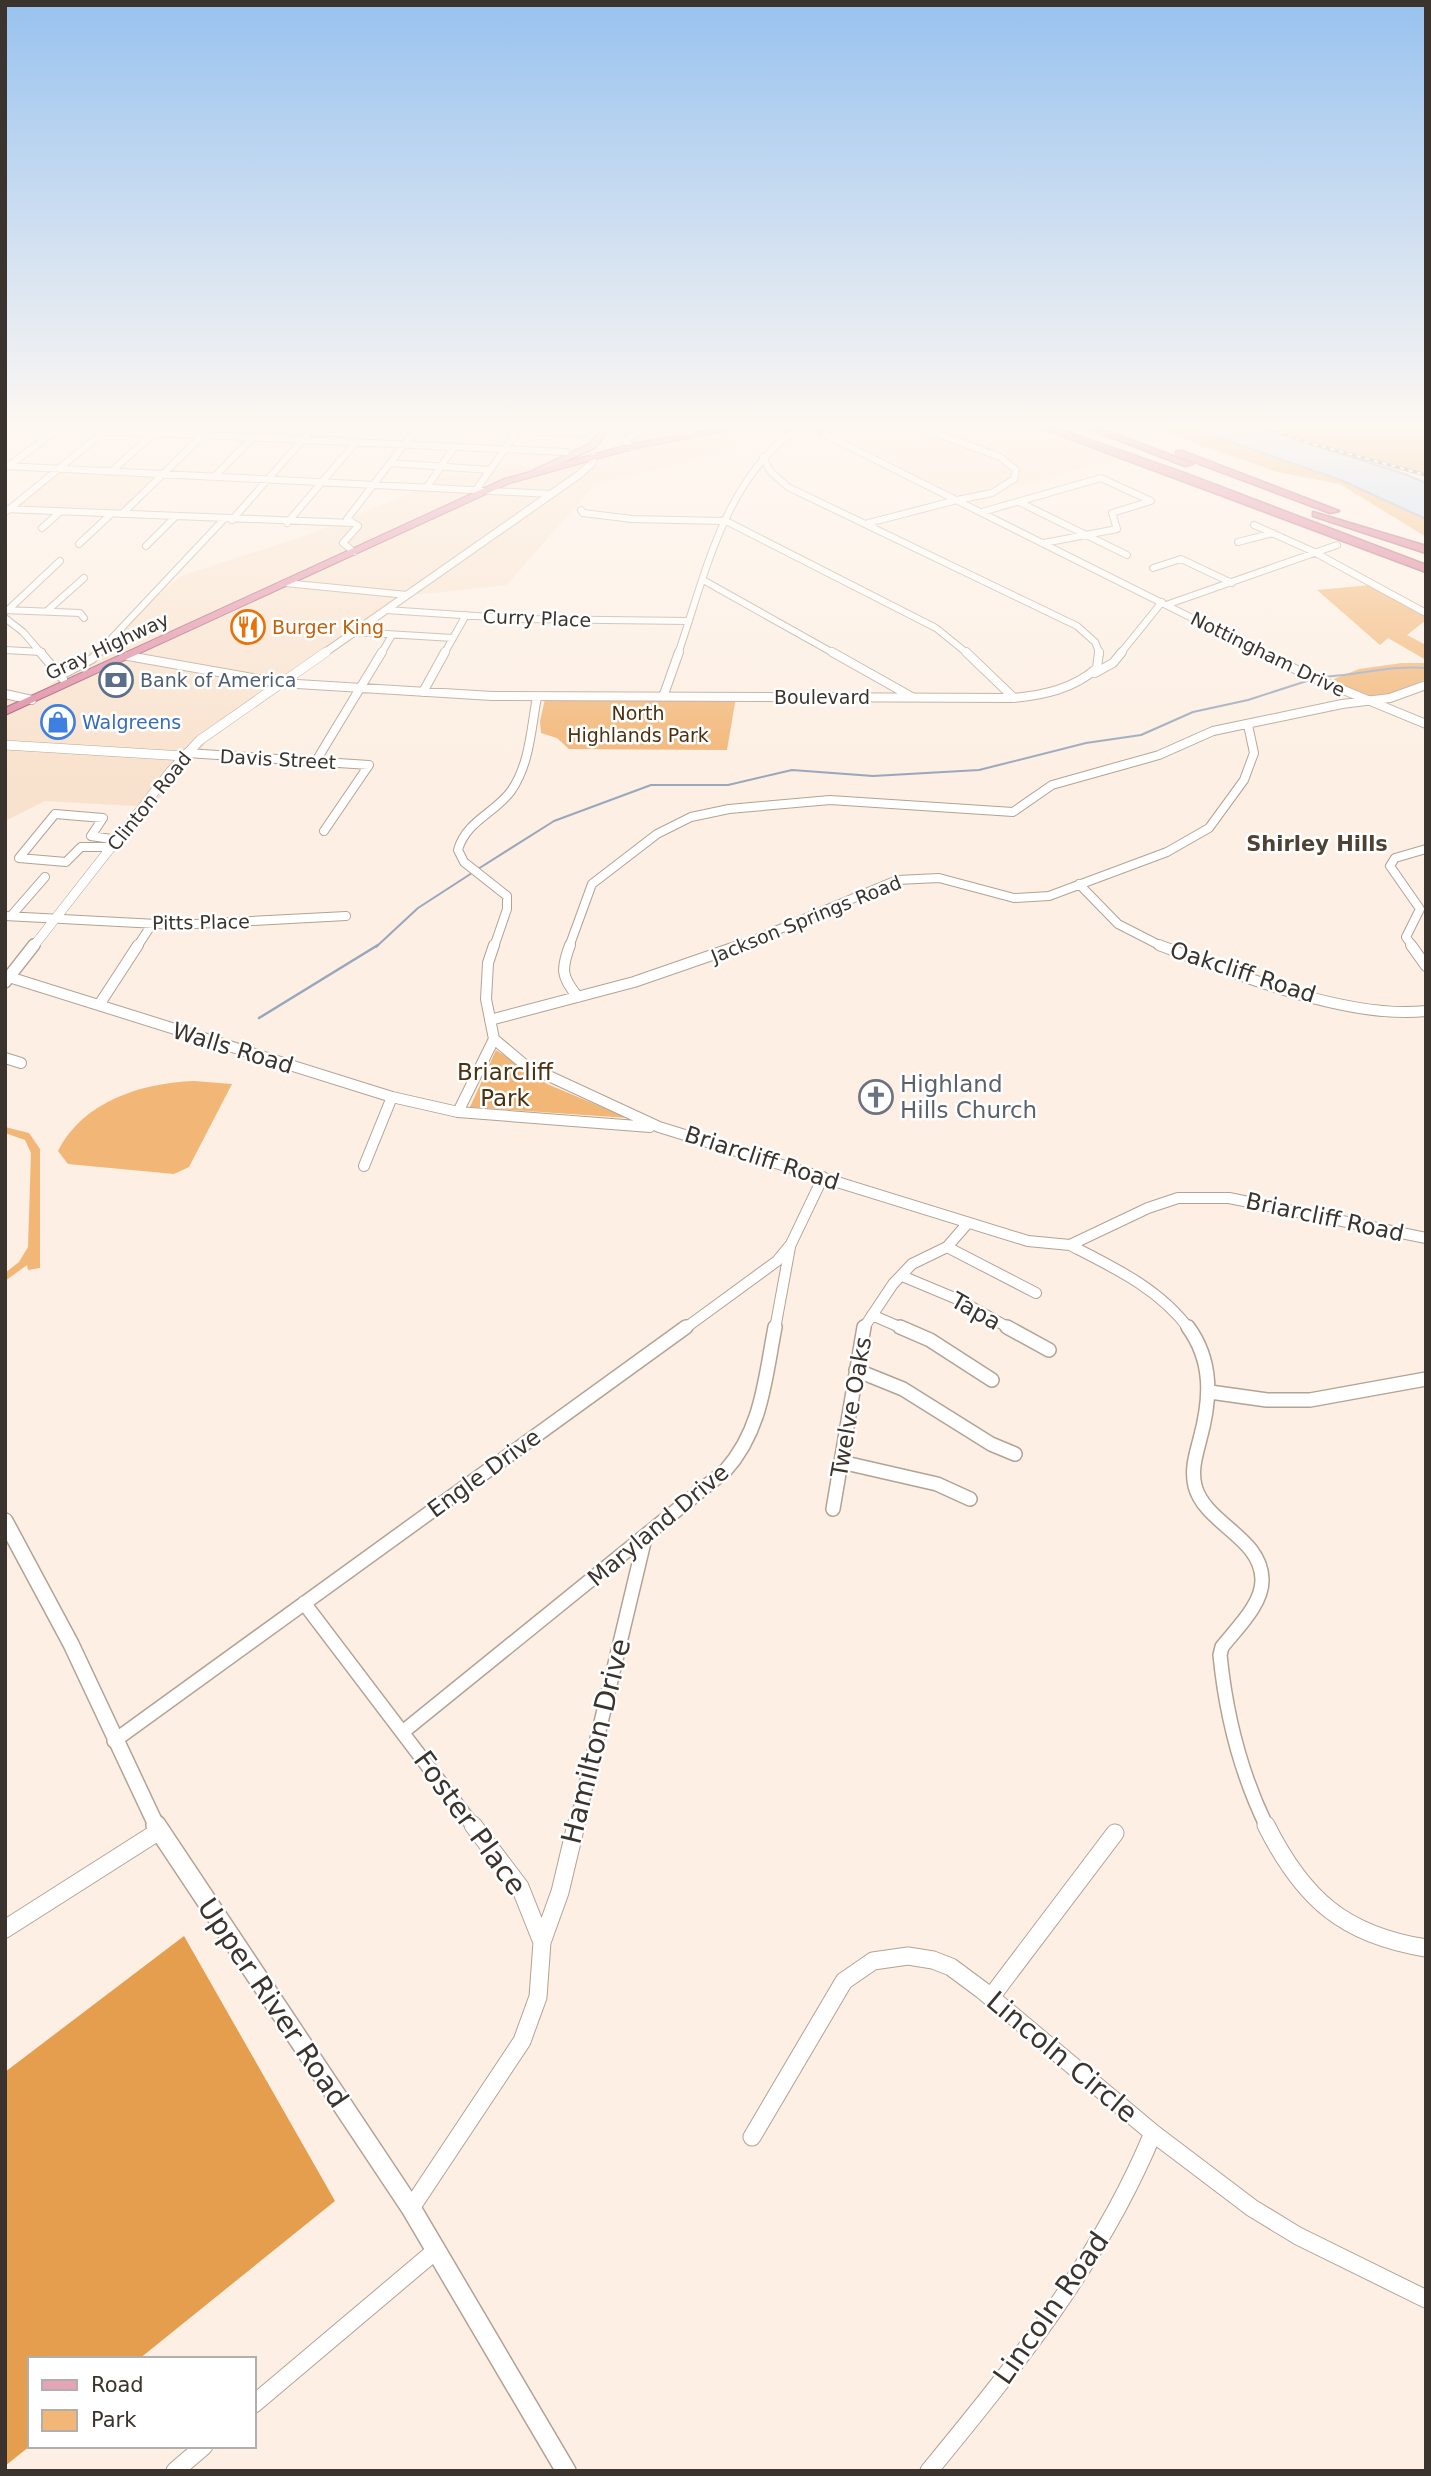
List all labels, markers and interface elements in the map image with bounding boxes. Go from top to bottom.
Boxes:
street label: Curry Place [482,605,592,631]
street label: Nottingham Drive [1187,607,1349,701]
street label: Gray Highway [42,608,172,684]
restaurant icon: Burger King [229,608,267,646]
place label: Burger King [272,616,384,638]
bank icon: Bank of America [97,661,135,699]
place label: Bank of America [140,669,297,691]
street label: Boulevard [774,686,870,708]
park label: North Highlands Park [567,702,709,746]
shop icon: Walgreens [39,703,77,741]
place label: Walgreens [82,711,181,733]
street label: Davis Street [219,745,337,773]
street label: Clinton Road [102,747,196,855]
district label: Shirley Hills [1246,832,1388,856]
street label: Jackson Springs Road [707,871,904,968]
street label: Pitts Place [152,910,250,934]
street label: Oakcliff Road [1167,936,1319,1008]
street label: Walls Road [169,1017,297,1079]
park label: Briarcliff Park [457,1059,554,1111]
place label: Highland Hills Church [900,1071,1037,1123]
church icon: Highland Hills Church [857,1078,895,1116]
street label: Briarcliff Road [681,1121,843,1195]
street label: Briarcliff Road [1244,1188,1406,1246]
street label: Tapa [946,1286,1005,1335]
street label: Twelve Oaks [826,1335,876,1480]
street label: Engle Drive [423,1423,545,1523]
street label: Maryland Drive [583,1459,733,1591]
street label: Hamilton Drive [555,1635,637,1847]
street label: Foster Place [407,1745,533,1901]
street label: Upper River Road [191,1892,355,2114]
street label: Lincoln Circle [980,1984,1144,2130]
street label: Lincoln Road [986,2225,1116,2391]
legend [28,2357,256,2448]
text: Road [91,2373,144,2397]
text: Park [91,2408,137,2432]

